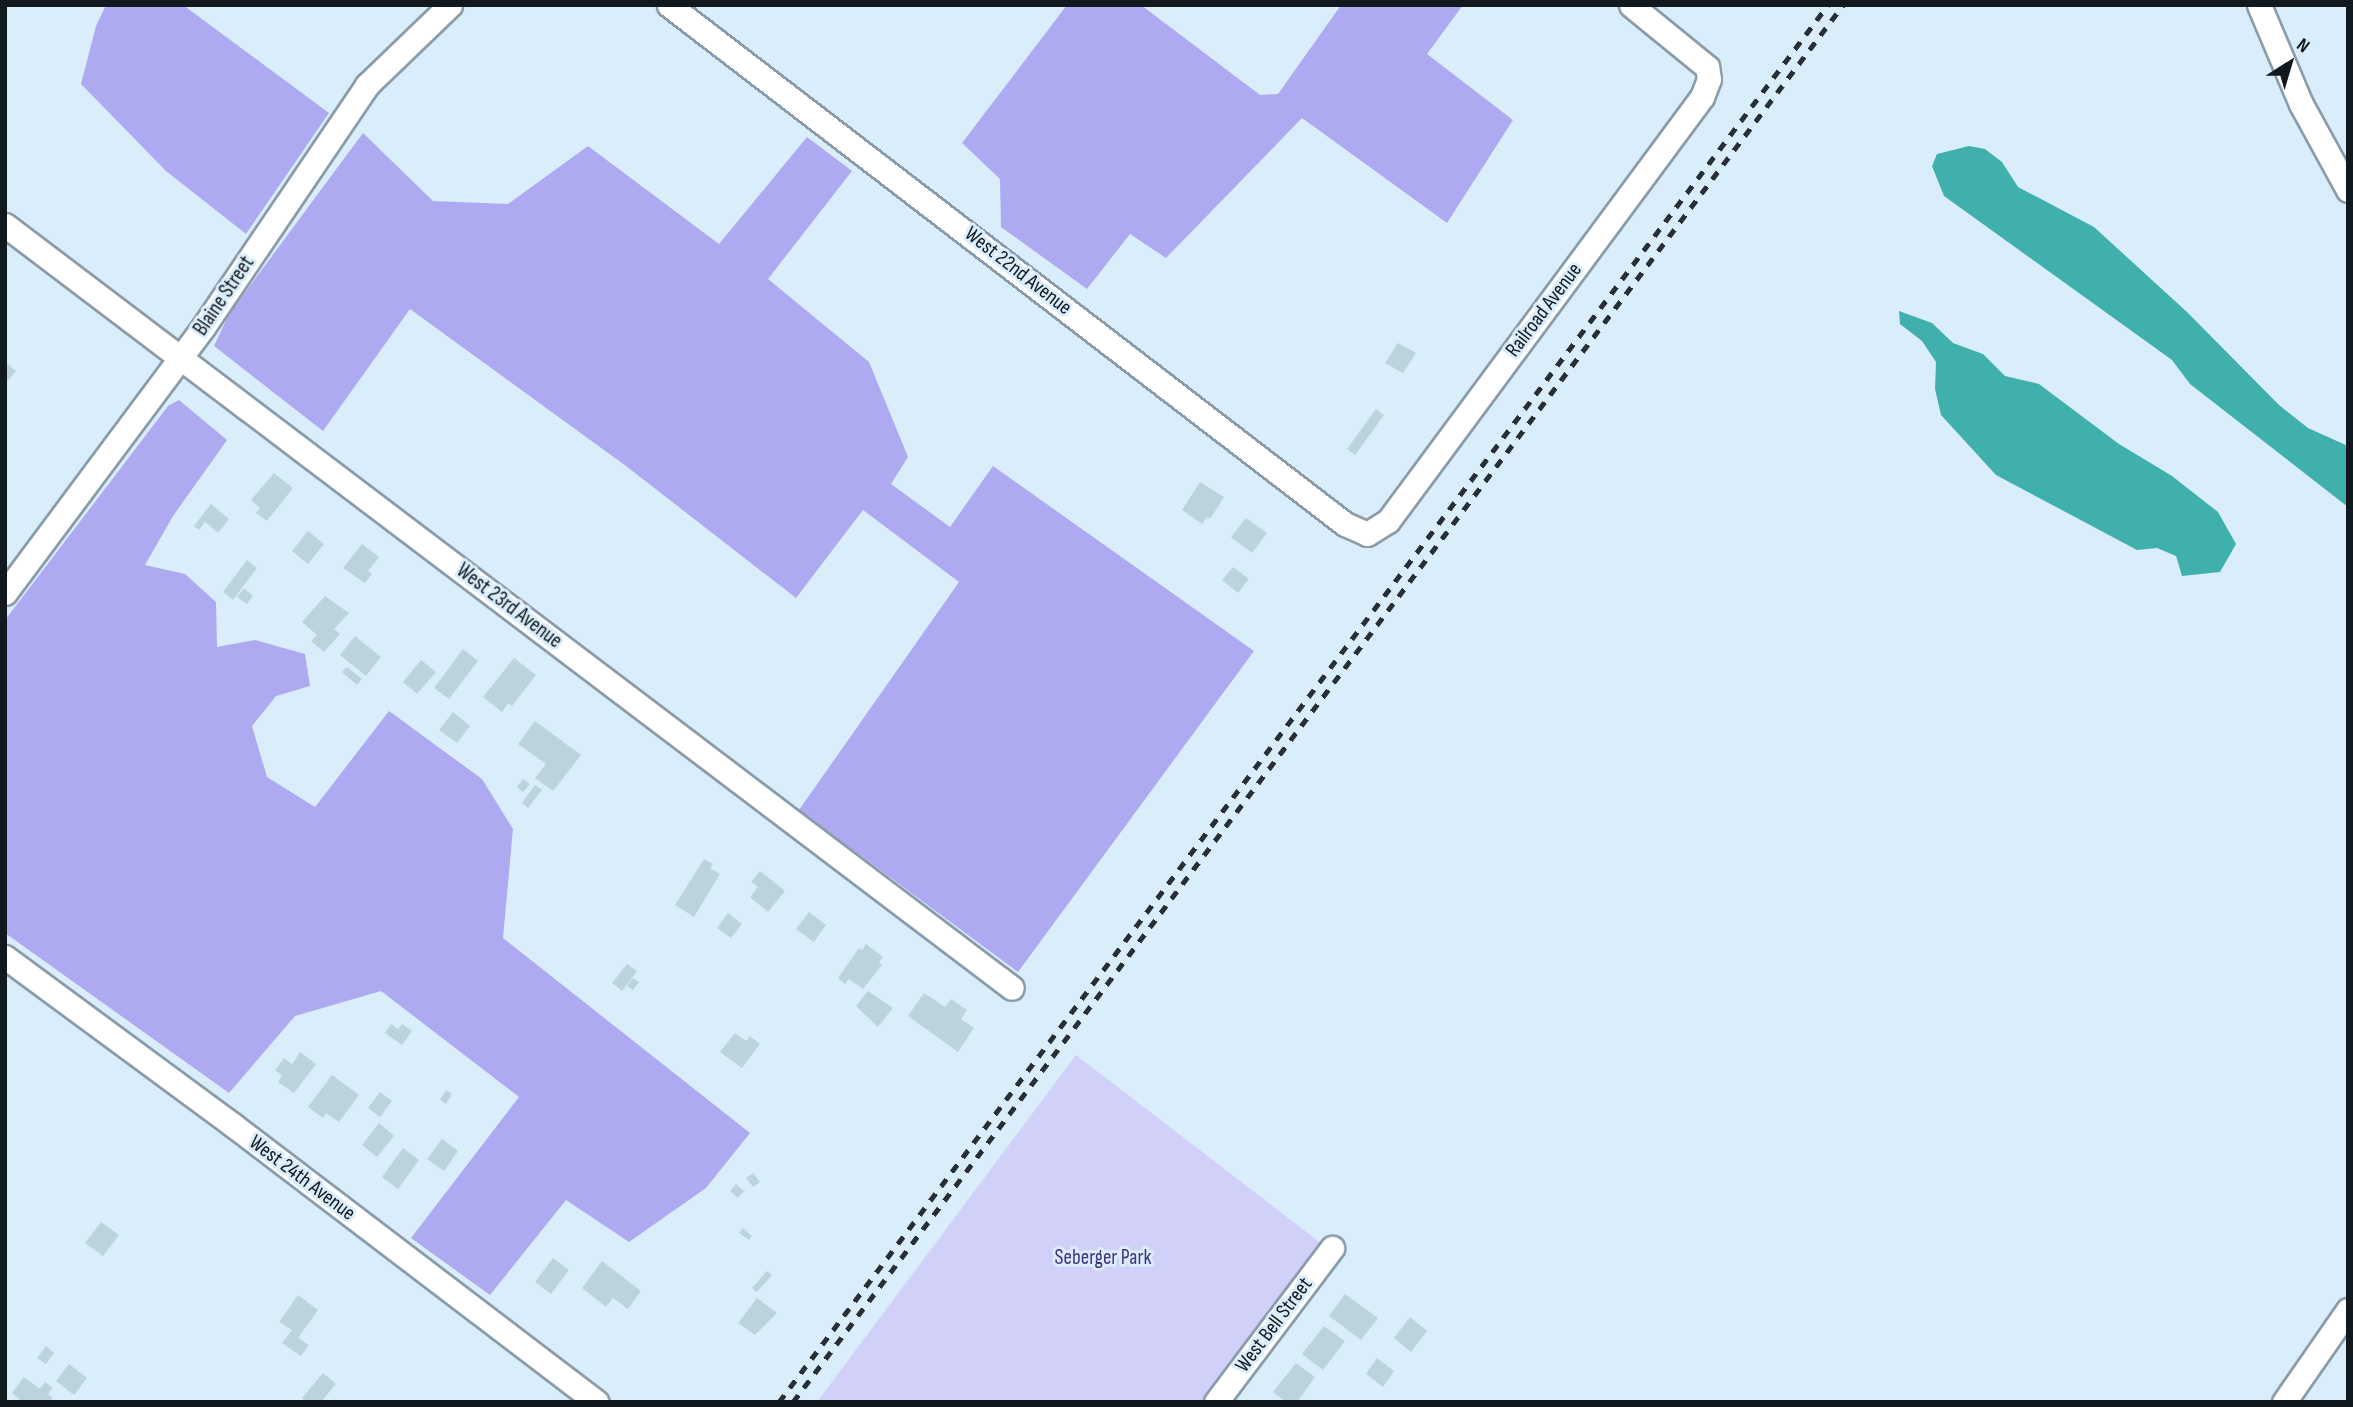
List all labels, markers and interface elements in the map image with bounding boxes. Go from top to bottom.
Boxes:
north arrow [2255,28,2325,98]
text: N [2292,34,2314,58]
street label: West 22nd Avenue [960,221,1076,321]
street label: Blaine Street [188,252,260,340]
street label: Railroad Avenue [1500,258,1588,362]
street label: West 23rd Avenue [451,558,567,654]
street label: West 24th Avenue [244,1130,360,1226]
park label: Seberger Park [1055,1245,1151,1271]
street label: West Bell Street [1230,1273,1318,1377]

